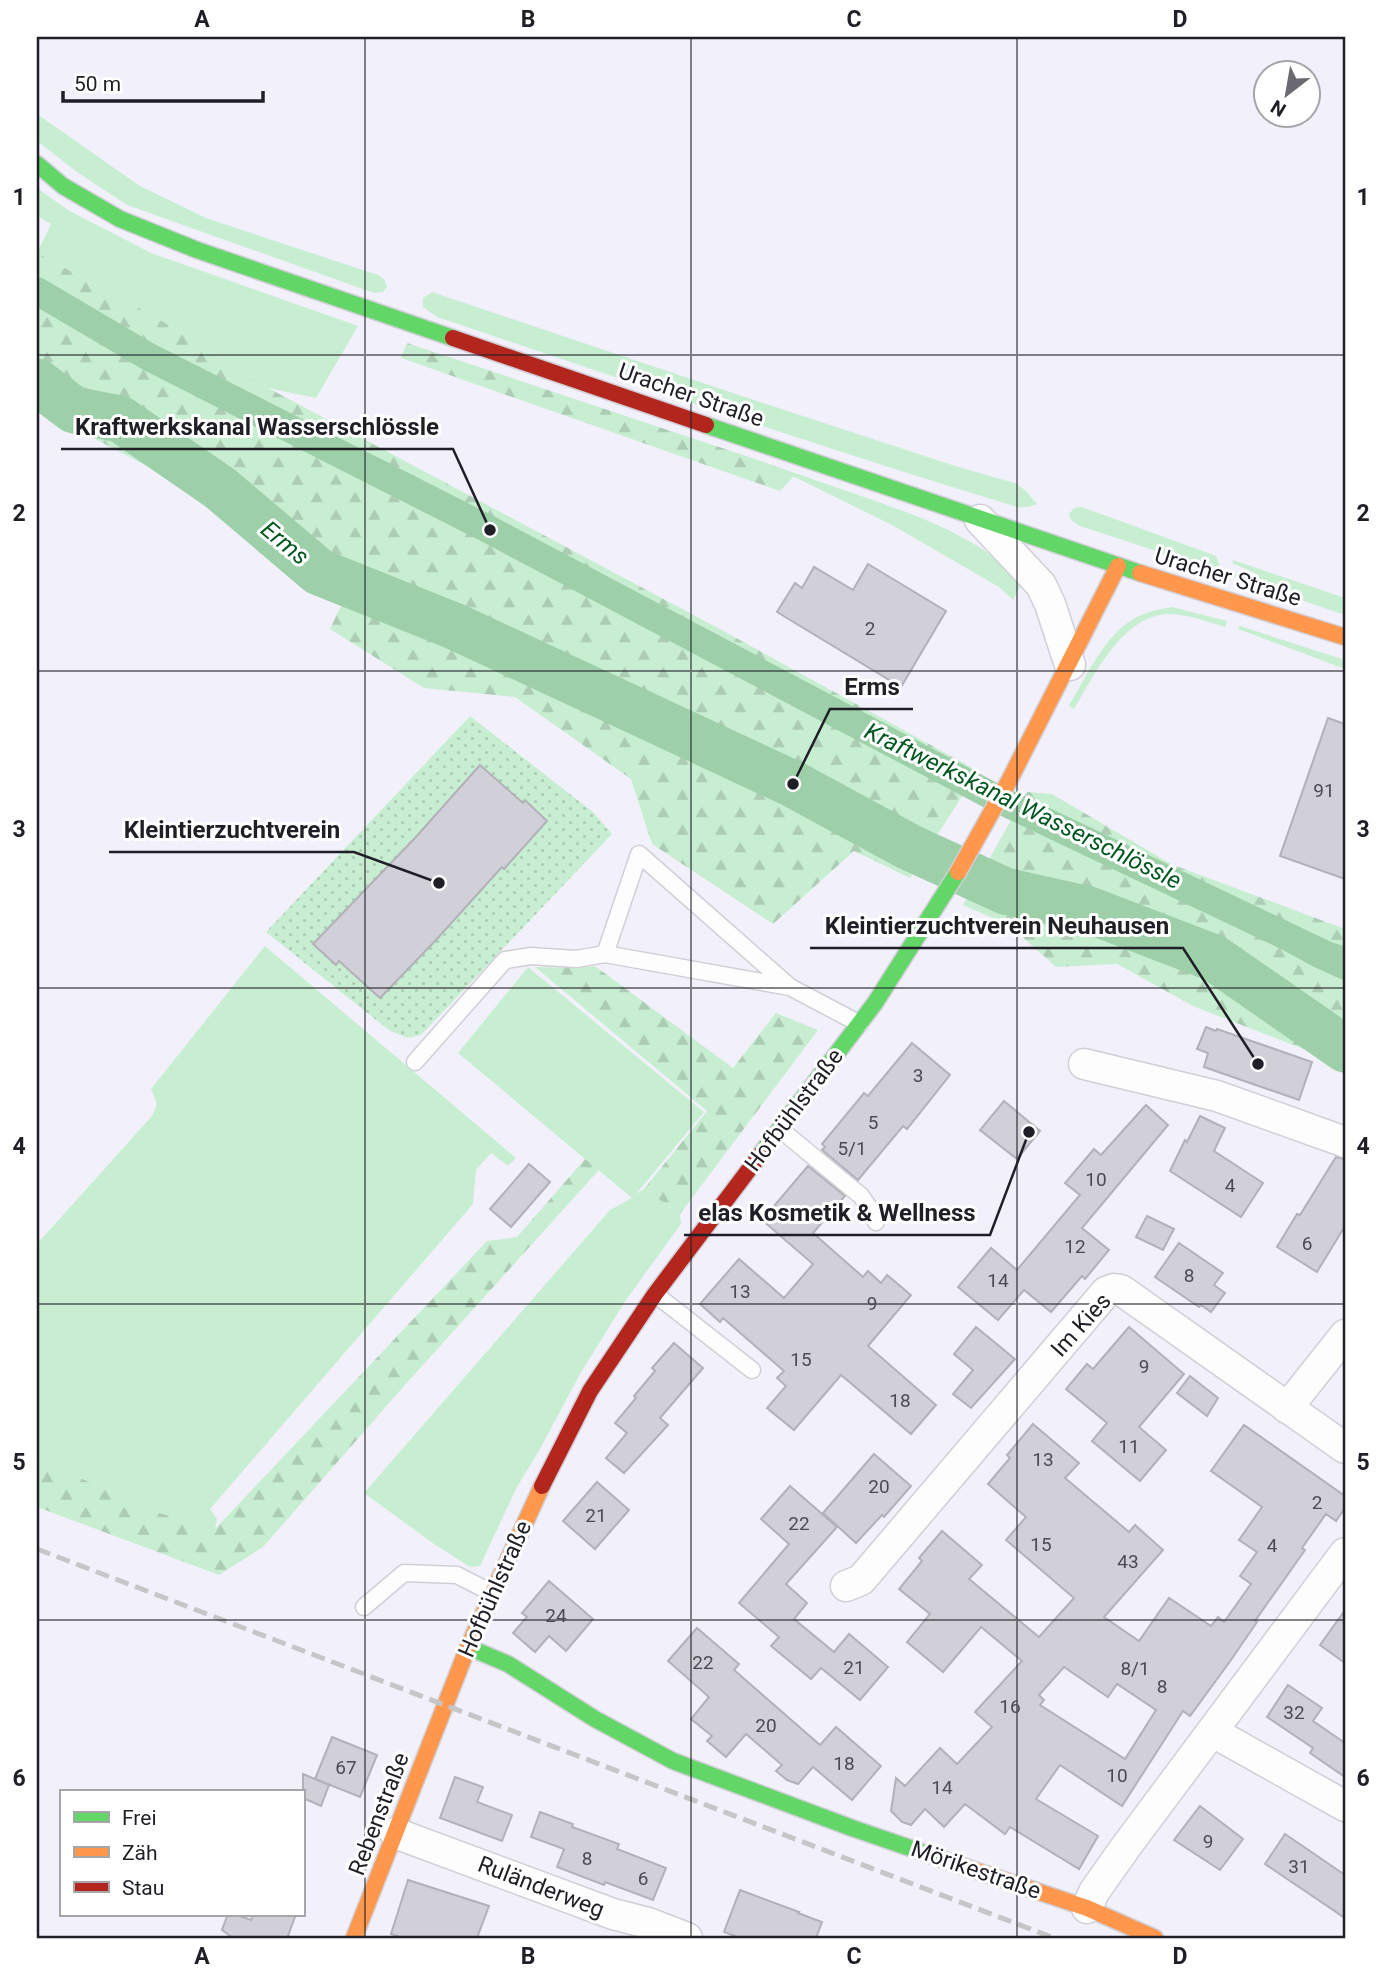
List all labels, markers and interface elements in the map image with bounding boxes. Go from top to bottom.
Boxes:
text: A [194,6,210,33]
text: B [521,6,535,33]
text: C [846,6,862,33]
text: D [1173,6,1187,33]
scale bar [63,60,262,104]
north arrow [1252,60,1322,130]
text: 50 m [74,72,121,96]
text: N [1267,95,1290,121]
text: 1 [12,184,26,211]
text: 1 [1356,184,1370,211]
street label: Uracher Straße [615,357,767,433]
callout: Kraftwerkskanal Wasserschlössle [61,404,453,449]
text: Kraftwerkskanal Wasserschlössle [75,413,439,441]
text: 2 [12,500,26,527]
text: 2 [1356,500,1370,527]
water label: Erms [255,515,315,571]
street label: Uracher Straße [1151,542,1305,612]
house number: 2 [865,617,875,640]
callout: Erms [830,664,913,709]
text: Erms [844,673,900,701]
water label: Kraftwerkskanal Wasserschlössle [860,717,1186,895]
house number: 91 [1313,779,1335,802]
callout: Kleintierzuchtverein [109,807,354,852]
text: 3 [12,816,26,843]
text: Kleintierzuchtverein [124,816,340,844]
text: 3 [1356,816,1370,843]
callout: Kleintierzuchtverein Neuhausen [810,903,1183,948]
text: Kleintierzuchtverein Neuhausen [825,912,1169,940]
street label: Hofbühlstraße [739,1043,849,1177]
house number: 3 [913,1064,923,1087]
house number: 5 [868,1111,878,1134]
text: 4 [12,1133,26,1160]
text: 4 [1356,1133,1370,1160]
house number: 5/1 [837,1137,867,1160]
house number: 10 [1085,1168,1107,1191]
house number: 4 [1225,1174,1236,1197]
callout: elas Kosmetik & Wellness [684,1190,990,1235]
text: elas Kosmetik & Wellness [698,1199,976,1227]
house number: 6 [1302,1232,1312,1255]
house number: 12 [1064,1235,1086,1258]
house number: 8 [1184,1264,1194,1287]
house number: 14 [987,1269,1009,1292]
house number: 13 [729,1280,751,1303]
street label: Im Kies [1045,1288,1117,1362]
house number: 9 [867,1292,877,1315]
house number: 15 [790,1348,812,1371]
house number: 9 [1139,1355,1149,1378]
house number: 18 [889,1389,911,1412]
house number: 11 [1118,1435,1140,1458]
house number: 13 [1032,1448,1054,1471]
text: 5 [12,1449,26,1476]
text: 5 [1356,1449,1370,1476]
house number: 20 [868,1475,890,1498]
house number: 2 [1312,1491,1322,1514]
house number: 21 [585,1504,607,1527]
house number: 22 [788,1512,810,1535]
street label: Hofbühlstraße [453,1517,537,1661]
house number: 15 [1030,1533,1052,1556]
house number: 4 [1267,1534,1278,1557]
house number: 43 [1117,1550,1139,1573]
house number: 24 [545,1604,567,1627]
house number: 22 [692,1651,714,1674]
house number: 21 [843,1656,865,1679]
house number: 8/1 [1120,1657,1150,1680]
house number: 8 [1157,1675,1167,1698]
house number: 16 [999,1695,1021,1718]
house number: 32 [1283,1701,1305,1724]
house number: 20 [755,1714,777,1737]
street label: Rebenstraße [343,1749,415,1879]
house number: 18 [833,1752,855,1775]
house number: 67 [335,1756,357,1779]
house number: 10 [1106,1764,1128,1787]
text: 6 [12,1765,26,1792]
text: 6 [1356,1765,1370,1792]
house number: 14 [931,1776,953,1799]
legend [60,1790,304,1916]
text: Frei [122,1806,157,1830]
house number: 9 [1203,1830,1213,1853]
street label: Mörikestraße [908,1835,1044,1905]
text: Zäh [122,1841,158,1865]
house number: 8 [582,1847,592,1870]
street label: Ruländerweg [474,1851,608,1923]
house number: 31 [1288,1855,1310,1878]
house number: 6 [638,1867,648,1890]
text: Stau [122,1876,164,1900]
text: A [194,1943,210,1970]
text: B [521,1943,535,1970]
text: C [846,1943,862,1970]
text: D [1173,1943,1187,1970]

